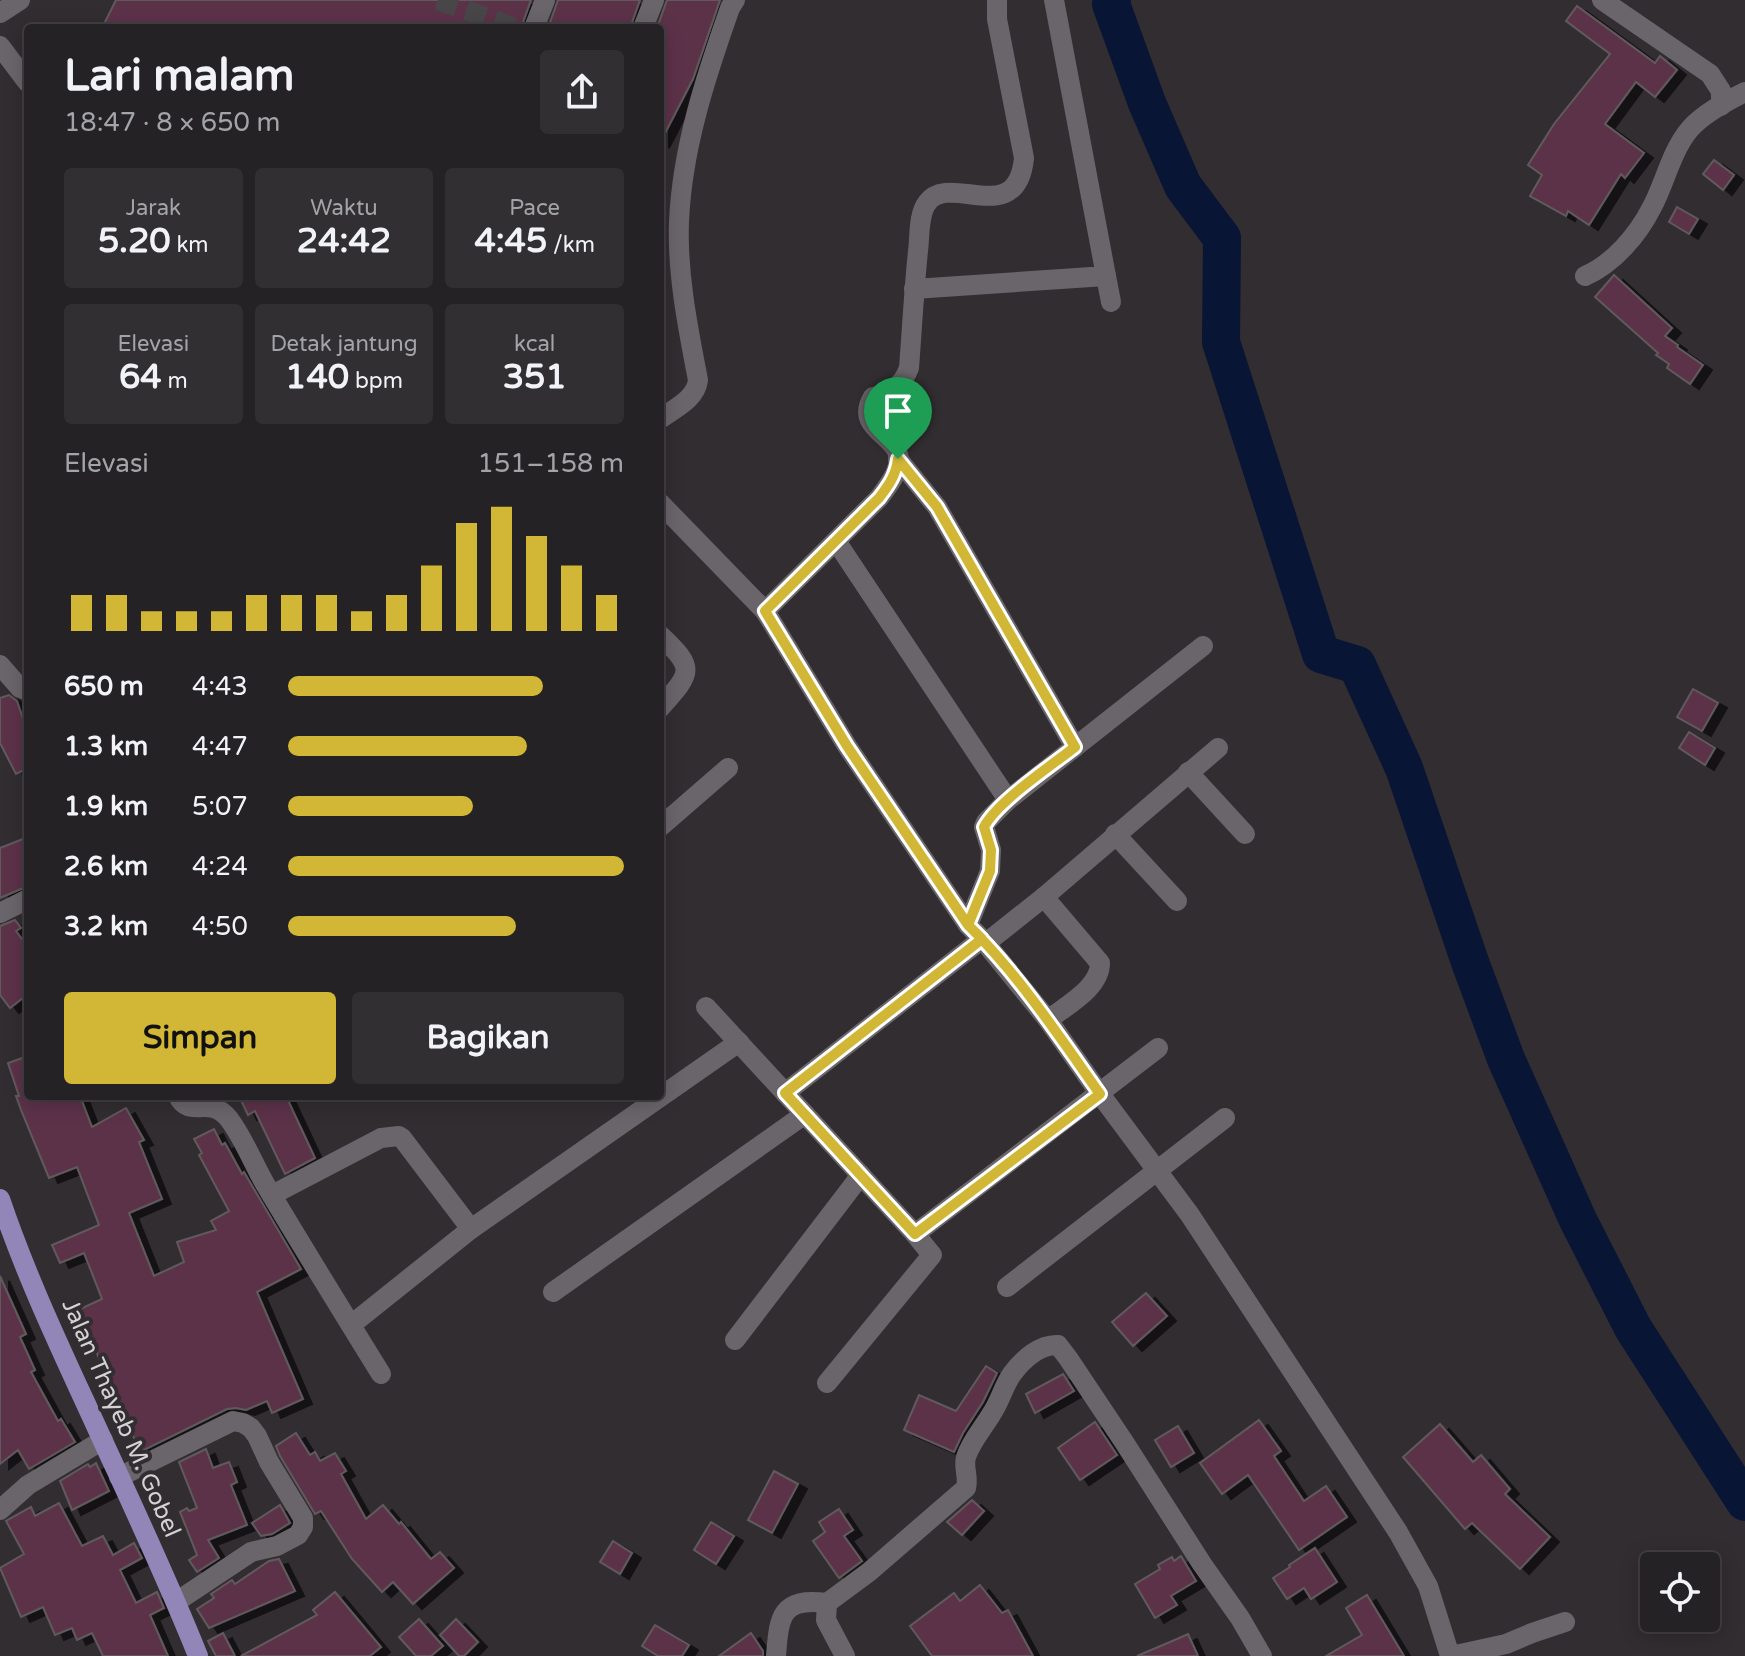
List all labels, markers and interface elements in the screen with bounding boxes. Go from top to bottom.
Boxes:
text: Lari malam [64,50,295,103]
button: share [540,50,624,134]
text: 18:47 · 8 × 650 m [64,107,280,138]
text: Jarak [126,195,181,221]
text: Waktu [310,195,378,221]
text: Pace [509,195,560,221]
text: 5.20 [98,221,171,262]
text: 24:42 [297,221,391,262]
text: 4:45 [474,221,547,262]
text: km [171,232,209,258]
text: /km [547,232,595,258]
text: Elevasi [117,331,189,357]
text: Detak jantung [270,331,418,357]
text: kcal [514,331,555,357]
text: 64 [119,357,162,398]
text: 140 [285,357,349,398]
text: 351 [503,357,567,398]
text: m [162,368,188,394]
text: bpm [349,368,403,394]
pin [864,377,932,459]
icon: arrive [876,389,920,433]
text: Elevasi [64,448,149,479]
text: 151–158 m [478,448,624,479]
text: 650 m [64,671,144,702]
text: 4:43 [192,671,248,702]
text: 1.3 km [64,731,148,762]
text: 4:47 [192,731,248,762]
text: 1.9 km [64,791,148,822]
text: 5:07 [192,791,248,822]
text: 2.6 km [64,851,148,882]
text: 4:24 [192,851,248,882]
text: 3.2 km [64,911,148,942]
text: 4:50 [192,911,248,942]
button: Simpan [64,992,336,1084]
button: Bagikan [352,992,624,1084]
street label: Jalan Thayeb M. Gobel [55,1294,187,1542]
map controls [1640,1552,1720,1632]
button: locate [1640,1552,1720,1632]

